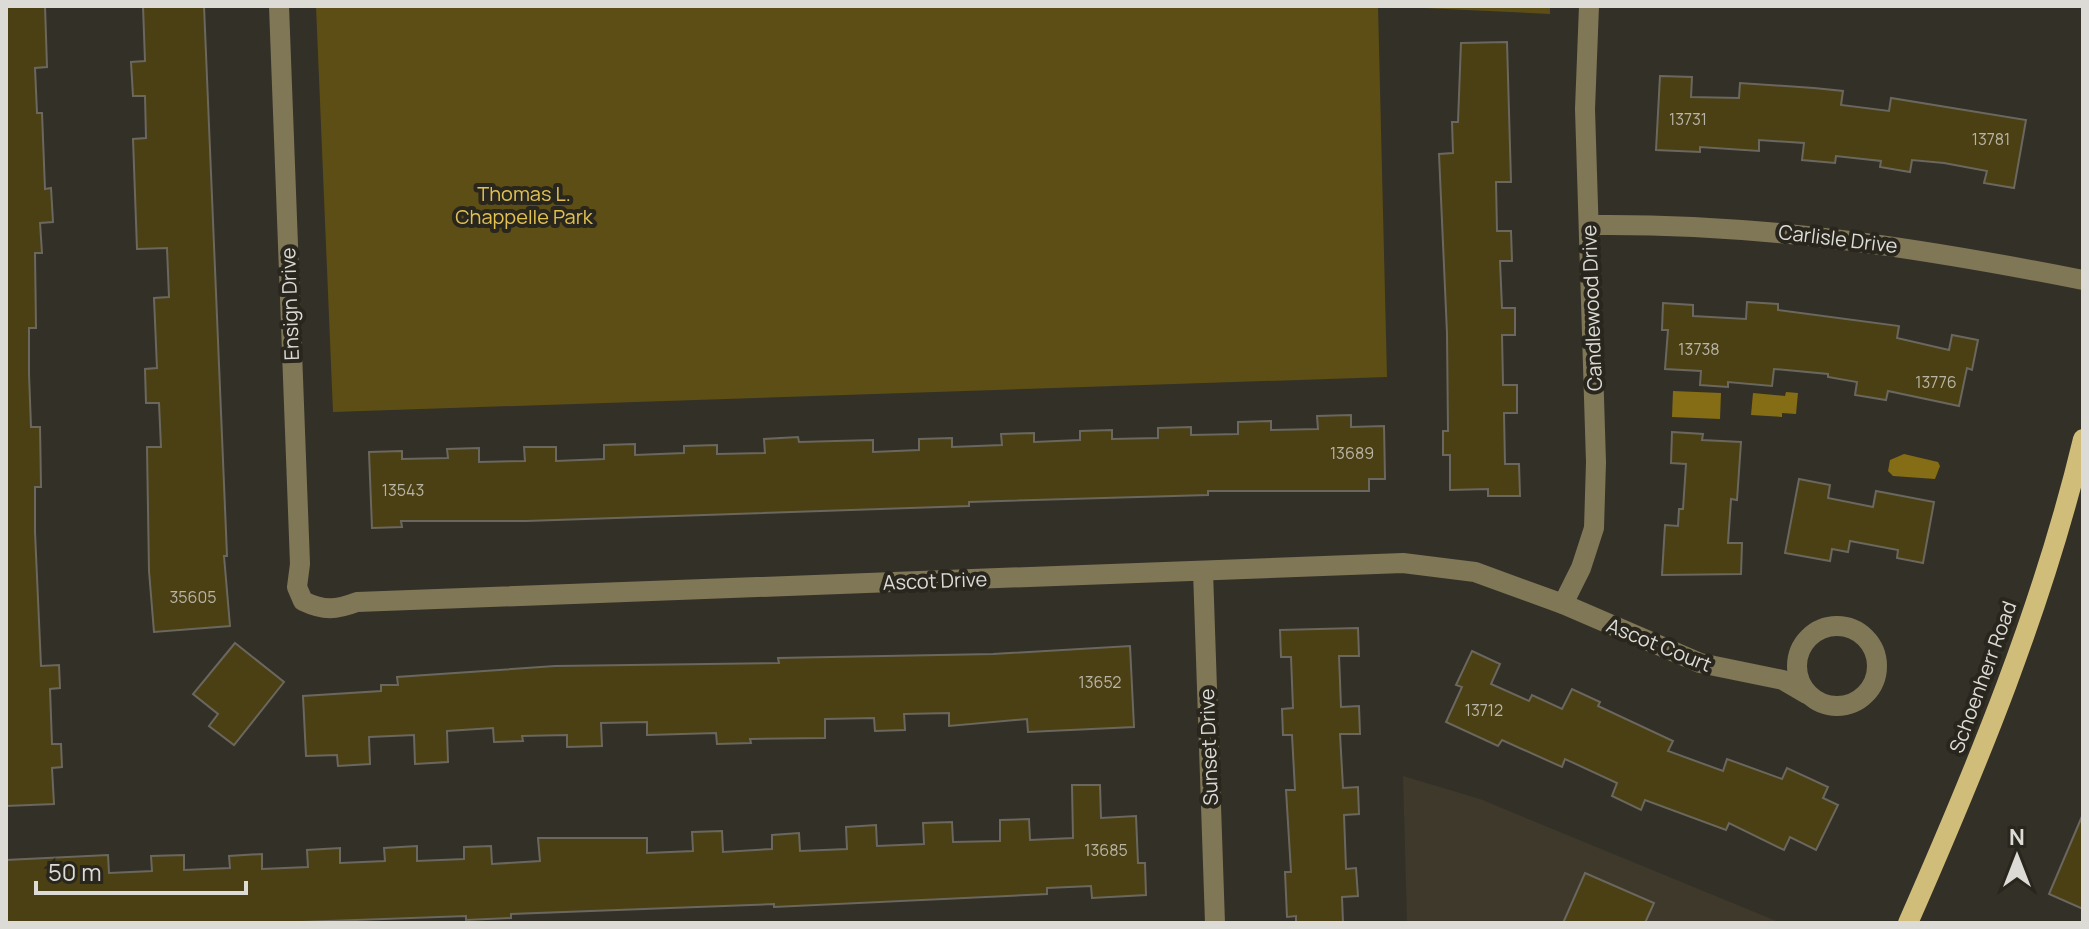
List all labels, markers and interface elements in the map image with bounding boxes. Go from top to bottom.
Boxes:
house number: 13731 [1669,108,1707,130]
house number: 13781 [1972,128,2010,150]
park label: Thomas L. Chappelle Park [455,180,594,230]
street label: Carlisle Drive [1777,218,1899,259]
street label: Candlewood Drive [1575,224,1608,392]
street label: Ensign Drive [274,247,305,361]
house number: 13738 [1678,338,1720,360]
house number: 13776 [1915,371,1957,393]
house number: 13689 [1330,442,1374,464]
house number: 13543 [382,479,424,501]
street label: Ascot Drive [882,565,988,596]
house number: 35605 [169,586,217,608]
street label: Schoenherr Road [1943,597,2023,757]
street label: Ascot Court [1603,611,1716,678]
house number: 13652 [1079,671,1121,693]
street label: Sunset Drive [1193,688,1224,806]
house number: 13712 [1465,699,1503,721]
north arrow [1977,817,2057,897]
text: N [2009,822,2025,852]
house number: 13685 [1084,839,1128,861]
scale bar [36,845,246,895]
text: 50 m [48,855,102,888]

